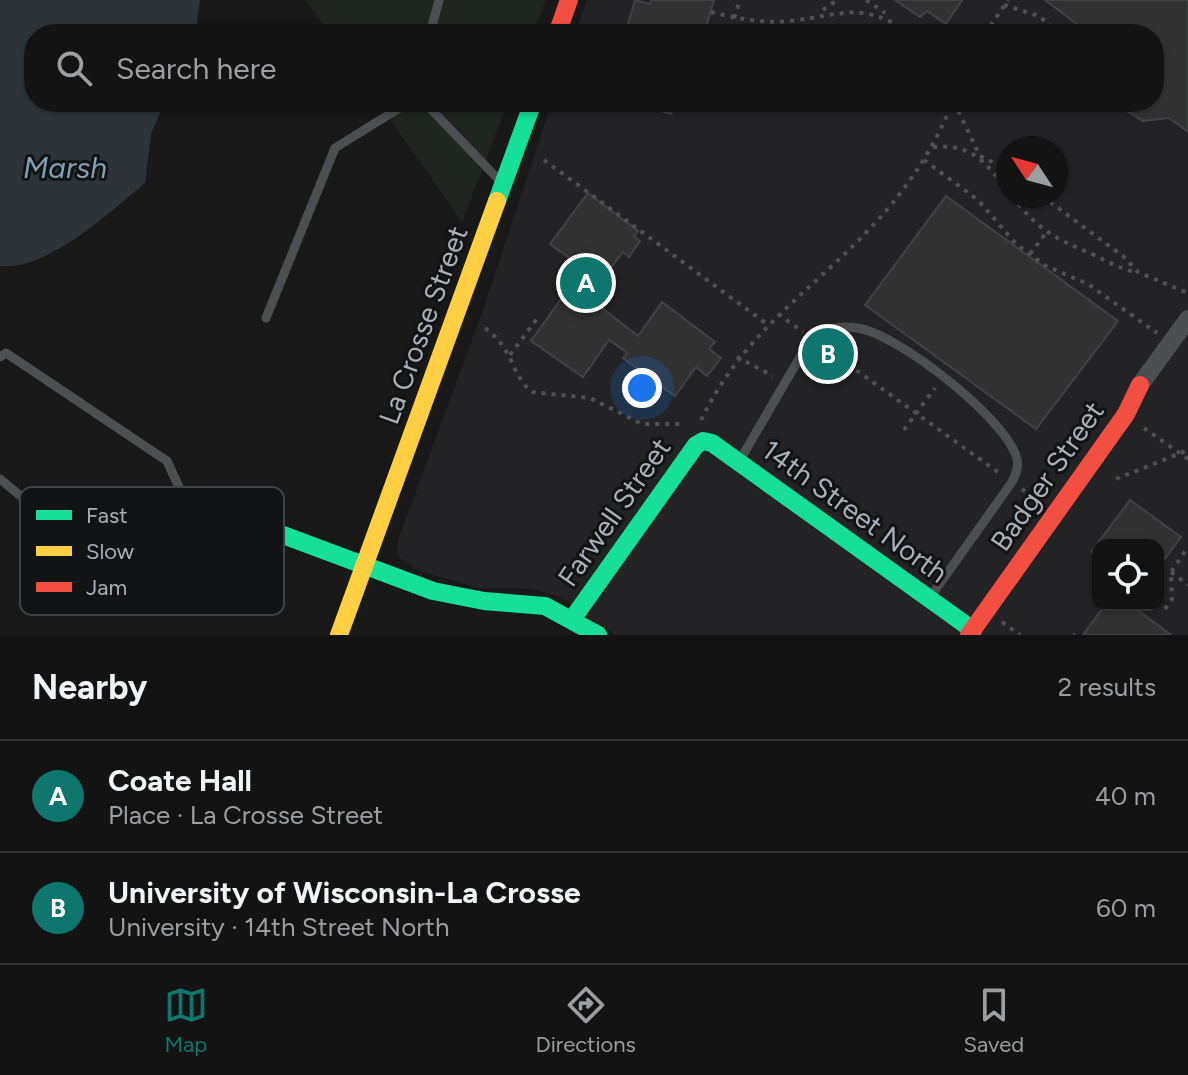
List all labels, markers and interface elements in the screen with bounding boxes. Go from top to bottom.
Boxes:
search box [24,24,1164,112]
icon: search [52,46,96,90]
text: Search here [116,50,276,87]
north arrow [996,136,1068,208]
water label: Marsh [23,149,107,186]
street label: La Crosse Street [371,221,475,429]
pin: A [560,253,612,313]
pin: B [802,324,854,384]
your location [622,368,662,408]
street label: Badger Street [983,395,1111,557]
street label: Farwell Street [550,431,678,593]
street label: 14th Street North [756,432,954,590]
legend [20,487,284,615]
text: Fast [86,502,128,529]
text: Slow [86,538,135,565]
map controls [1092,539,1164,611]
button: locate [1092,539,1164,611]
text: Jam [86,574,127,601]
text: Nearby [32,667,147,708]
text: 2 results [1058,671,1156,703]
text: Coate Hall [108,762,252,799]
text: A [49,780,67,812]
text: 40 m [1095,780,1156,812]
text: Place · La Crosse Street [108,799,383,831]
text: University of Wisconsin-La Crosse [108,874,581,911]
text: B [50,892,66,924]
text: 60 m [1096,892,1156,924]
text: University · 14th Street North [108,911,449,943]
tab: Map [164,983,208,1058]
tab: Directions [536,983,636,1058]
tab: Saved [963,983,1024,1058]

